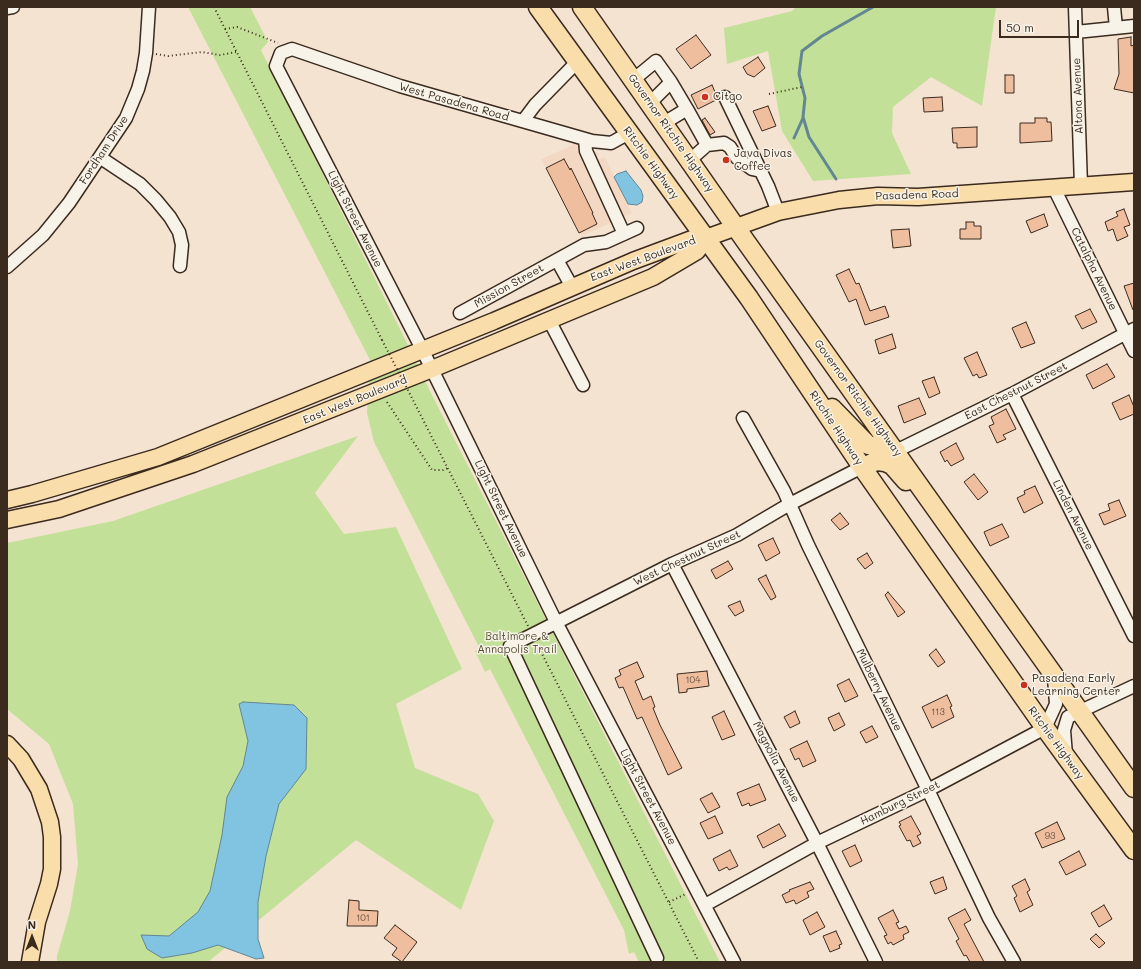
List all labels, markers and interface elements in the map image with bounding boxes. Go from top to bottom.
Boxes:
scale bar [1001,12,1081,38]
text: 50 m [1006,19,1034,35]
street label: Altona Avenue [1070,58,1086,134]
street label: Governor Ritchie Highway [625,71,717,195]
street label: West Pasadena Road [398,80,510,124]
place label: Citgo [713,90,742,104]
marker: Citgo [700,92,710,102]
street label: Fordham Drive [77,113,131,187]
street label: Ritchie Highway [620,124,682,202]
place label: Java Divas Coffee [734,147,792,173]
marker: Java Divas Coffee [721,155,731,165]
street label: Light Street Avenue [325,168,385,270]
street label: Pasadena Road [875,187,959,203]
street label: Catalpha Avenue [1068,225,1120,313]
street label: East West Boulevard [589,234,697,284]
street label: Mission Street [472,261,546,311]
street label: Governor Ritchie Highway [811,337,905,459]
street label: East Chestnut Street [962,359,1070,423]
street label: East West Boulevard [301,373,409,427]
street label: Ritchie Highway [806,388,866,468]
street label: Light Street Avenue [472,458,530,560]
street label: Linden Avenue [1050,478,1096,552]
street label: West Chestnut Street [631,527,743,589]
park label: Baltimore & Annapolis Trail [477,630,557,656]
street label: Mulberry Avenue [853,647,905,733]
place label: Pasadena Early Learning Center [1032,672,1120,698]
house number: 104 [686,675,700,685]
marker: Pasadena Early Learning Center [1019,680,1029,690]
street label: Ritchie Highway [1025,704,1087,782]
house number: 113 [931,707,945,717]
street label: Magnolia Avenue [750,719,802,805]
street label: Light Street Avenue [617,747,679,847]
street label: Hamburg Street [858,778,942,828]
house number: 93 [1045,831,1055,841]
house number: 101 [356,913,370,923]
north arrow [12,917,52,957]
text: N [28,917,36,932]

